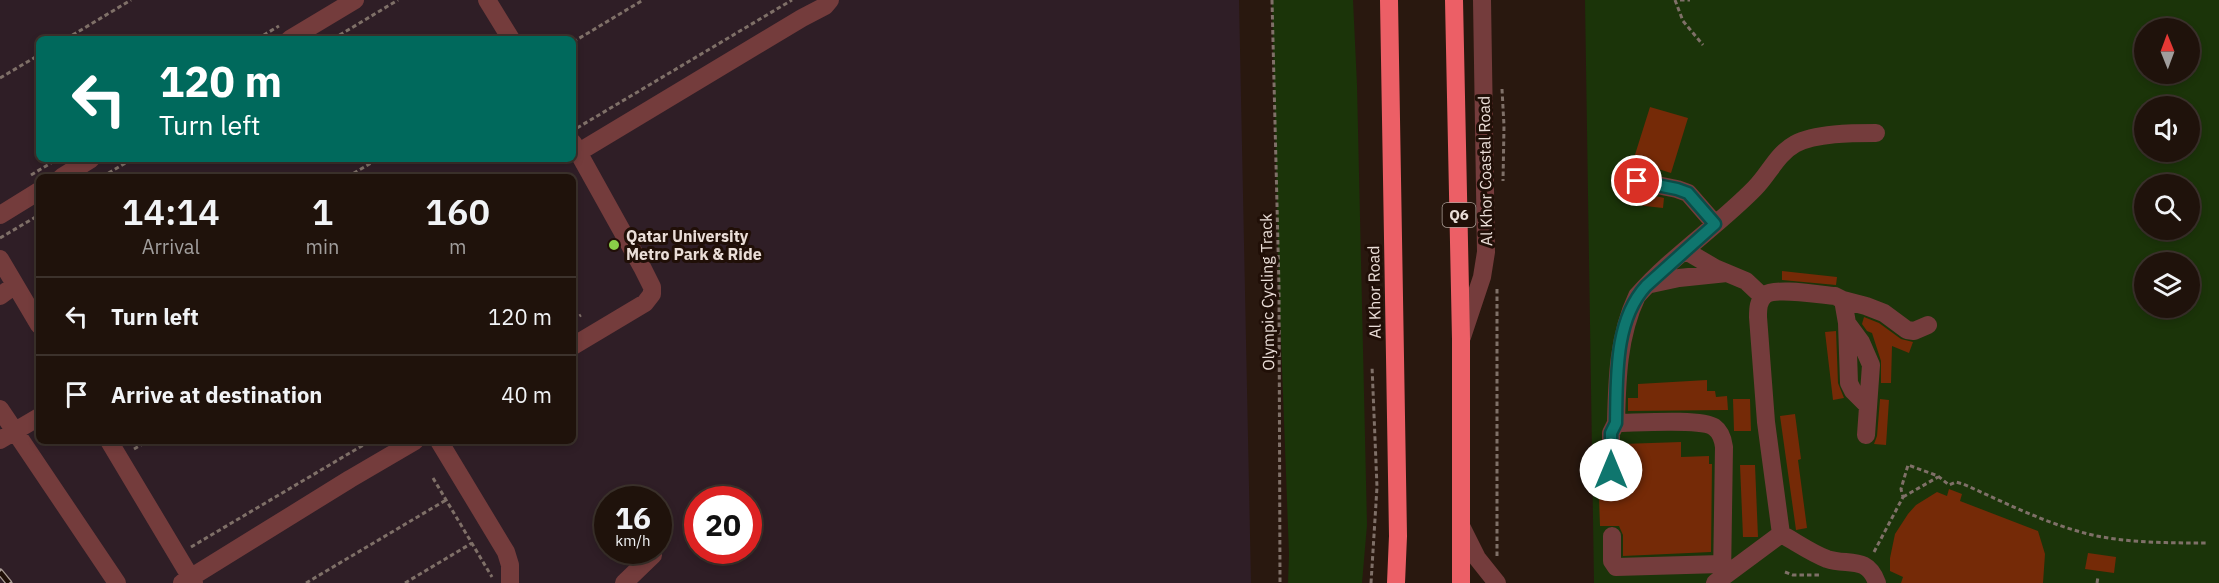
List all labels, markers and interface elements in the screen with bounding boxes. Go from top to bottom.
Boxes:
north arrow [2134,18,2200,84]
map controls [2134,18,2200,318]
text: 120 m [159,54,282,109]
icon: left [60,60,138,138]
street label: Al Khor Coastal Road [1474,96,1496,246]
button: sound [2134,96,2200,162]
text: Turn left [159,107,260,142]
pin [1611,155,1662,206]
icon: arrive [1620,164,1653,197]
button: search [2134,174,2200,240]
text: 14:14 [122,188,220,235]
text: 1 [312,188,333,235]
text: 160 [425,188,490,235]
road number: Q6 [1442,203,1476,227]
street label: Olympic Cycling Track [1256,213,1278,371]
place label: Qatar University Metro Park & Ride [626,226,762,264]
text: Arrival [142,233,200,260]
text: min [306,233,339,260]
text: m [449,233,466,260]
marker: Qatar University Metro Park & Ride [607,238,621,252]
street label: Al Khor Road [1363,245,1385,339]
button: layers [2134,252,2200,318]
icon: left [60,300,93,333]
text: Turn left [111,302,199,331]
text: 120 m [488,302,552,331]
icon: arrive [60,378,93,411]
text: Arrive at destination [111,380,322,409]
text: 40 m [501,380,552,409]
position arrow [1579,438,1643,502]
speed limit sign: 20 [684,486,762,564]
text: 16 [615,498,651,537]
text: km/h [615,531,651,550]

